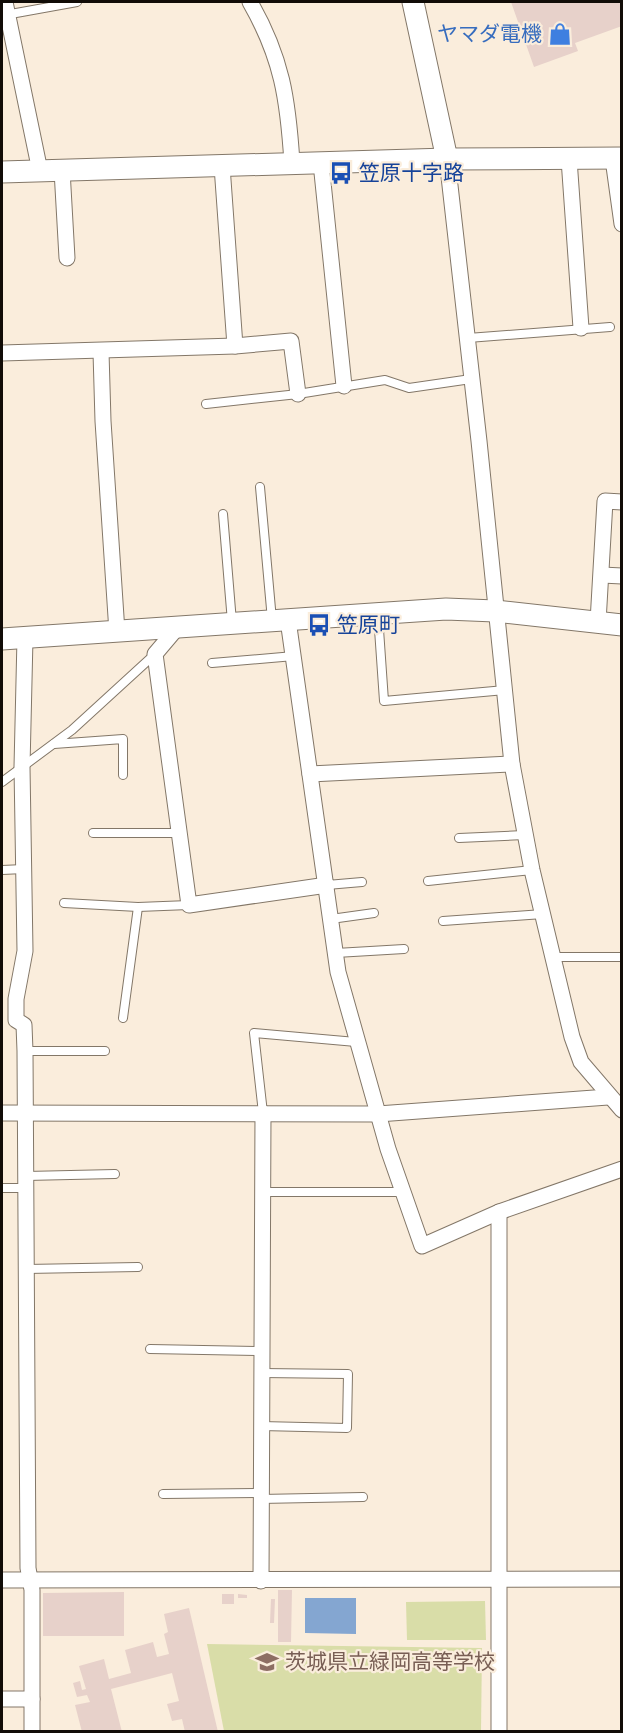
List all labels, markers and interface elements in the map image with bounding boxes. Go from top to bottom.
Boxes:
place label: ヤマダ電機 [437,19,542,49]
shop icon: ヤマダ電機 [547,21,573,47]
place label: 笠原十字路 [359,158,464,188]
bus stop icon: 笠原十字路 [328,160,354,186]
place label: 笠原町 [337,610,400,640]
bus stop icon: 笠原町 [306,612,332,638]
place label: 茨城県立緑岡高等学校 [285,1647,495,1677]
school or university icon: 茨城県立緑岡高等学校 [254,1649,280,1675]

